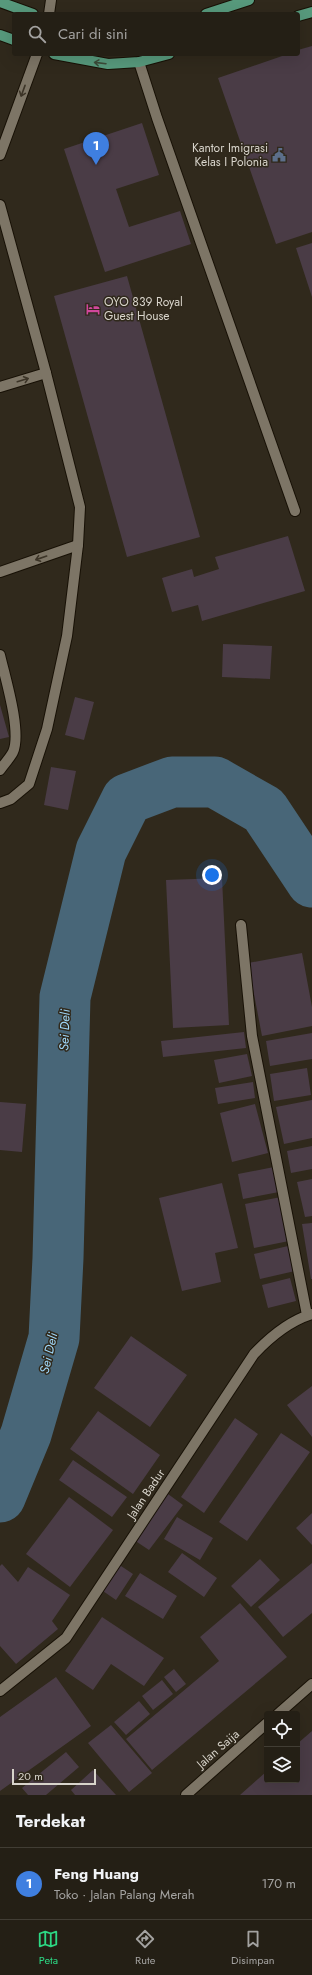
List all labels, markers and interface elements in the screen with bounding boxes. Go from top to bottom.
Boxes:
search box [12,12,300,56]
icon: search [26,23,48,45]
text: Cari di sini [58,23,128,45]
one-way arrow [94,59,107,67]
one-way arrow [19,84,27,96]
pin: 1 [83,132,109,165]
place label: Kantor Imigrasi Kelas I Polonia [192,139,268,171]
public building icon: Kantor Imigrasi Kelas I Polonia [271,147,287,163]
place label: OYO 839 Royal Guest House [104,293,183,325]
hotel icon: OYO 839 Royal Guest House [85,301,101,317]
one-way arrow [16,376,29,383]
one-way arrow [35,555,48,562]
your location [202,865,222,885]
water label: Sei Deli [54,1008,75,1051]
water label: Sei Deli [35,1330,63,1376]
street label: Jalan Badur [122,1465,170,1524]
map controls [264,1711,300,1783]
button: locate [264,1711,300,1747]
street label: Jalan Saija [191,1725,243,1774]
button: layers [264,1747,300,1783]
scale bar [12,1767,96,1786]
text: 20 m [18,1768,43,1784]
text: Terdekat [16,1809,85,1833]
text: Feng Huang [54,1863,139,1885]
text: 1 [26,1874,32,1893]
text: 170 m [261,1874,296,1893]
text: Toko · Jalan Palang Merah [54,1885,195,1904]
tab: Peta [37,1928,59,1968]
tab: Rute [134,1928,156,1968]
tab: Disimpan [231,1928,275,1968]

